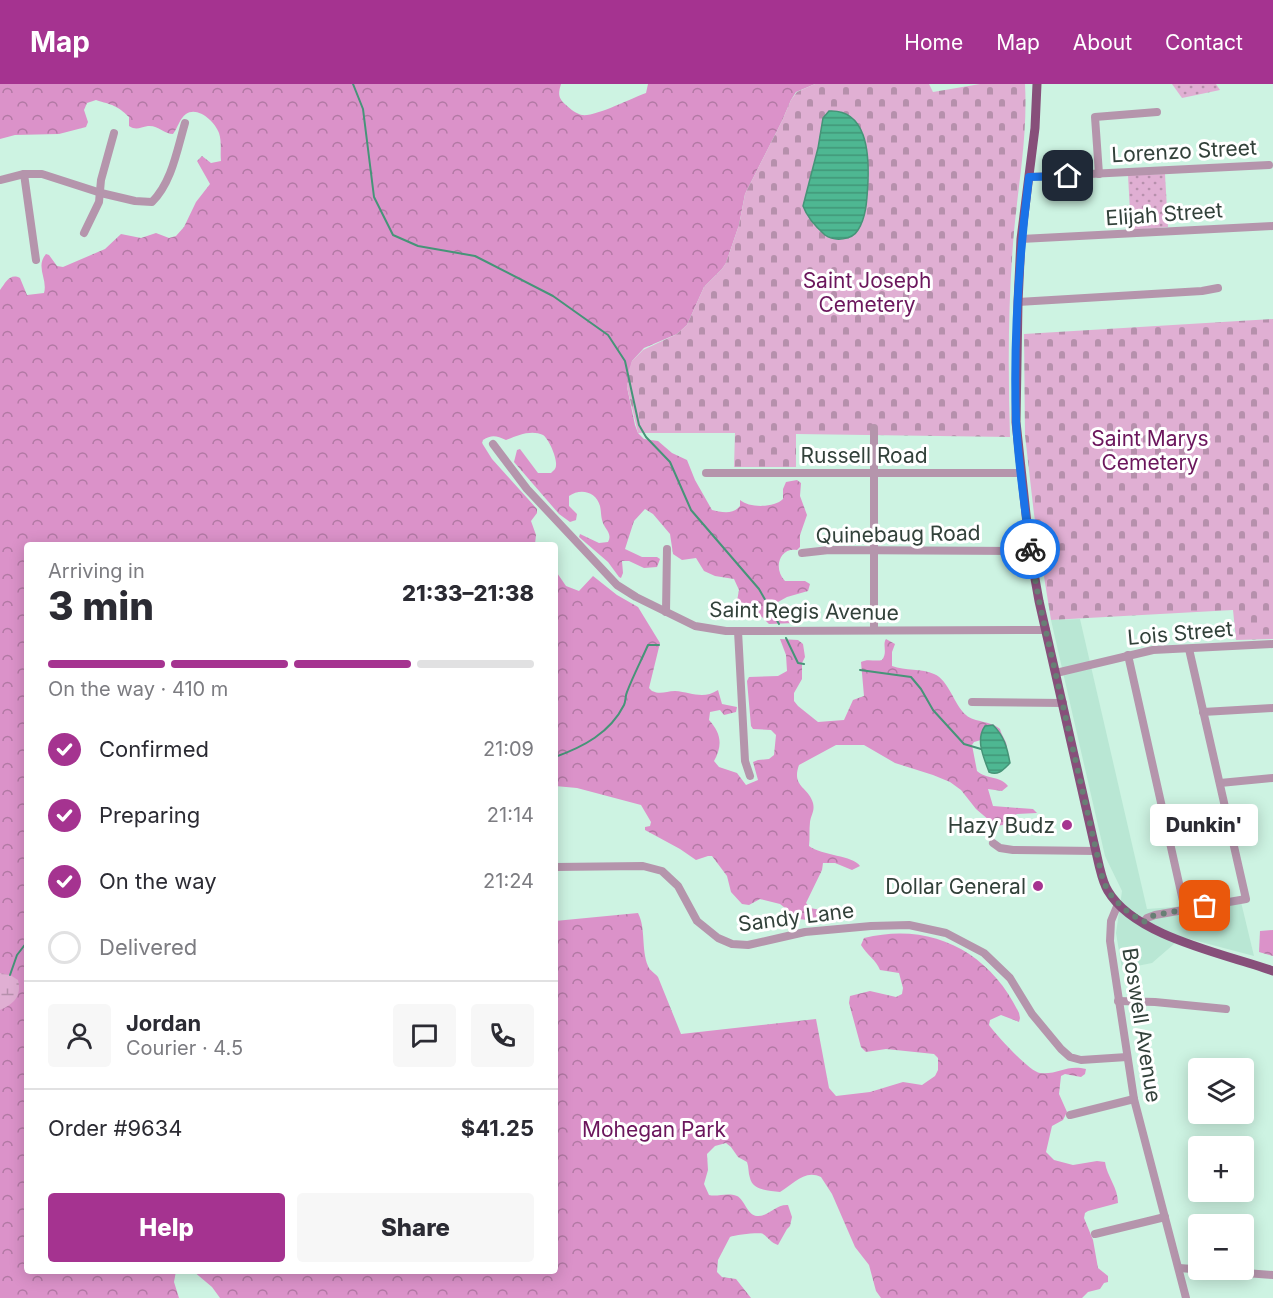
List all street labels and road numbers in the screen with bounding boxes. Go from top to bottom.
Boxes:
street label: Lorenzo Street [1111,135,1258,167]
street label: Elijah Street [1105,197,1223,231]
street label: Russell Road [800,443,928,468]
street label: Quinebaug Road [815,520,981,548]
street label: Saint Regis Avenue [709,597,899,625]
street label: Lois Street [1126,616,1234,650]
street label: Sandy Lane [737,897,855,937]
street label: Boswell Avenue [1117,946,1167,1104]

